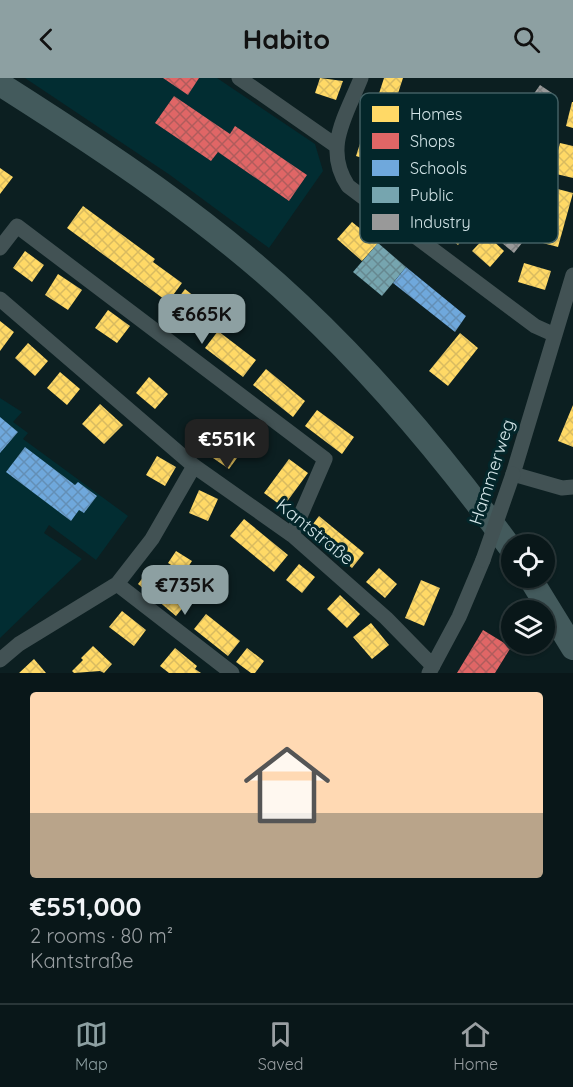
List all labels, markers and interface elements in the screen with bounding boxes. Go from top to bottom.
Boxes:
text: Habito [243,22,330,56]
icon: back [30,23,63,56]
icon: search [510,23,543,56]
legend [360,93,558,243]
text: Homes [410,104,462,124]
text: Shops [410,131,455,151]
text: Schools [410,158,467,178]
text: Public [410,185,454,205]
text: Industry [410,212,470,232]
pin: €665K [160,294,244,345]
text: €665K [172,301,232,326]
street label: Hammerweg [464,416,519,527]
pin: €551K [185,419,269,470]
text: €551K [199,426,255,451]
street label: Kantstraße [272,493,359,570]
map controls [501,534,555,654]
button: locate [501,534,555,588]
pin: €735K [143,565,227,616]
text: €735K [156,572,214,597]
button: layers [501,600,555,654]
icon: home [233,731,341,839]
text: €551,000 [30,890,141,923]
text: 2 rooms · 80 m² [30,923,173,948]
text: Kantstraße [30,948,134,973]
tab: Map [75,1018,108,1074]
tab: Saved [258,1018,303,1074]
tab: Home [453,1018,498,1074]

